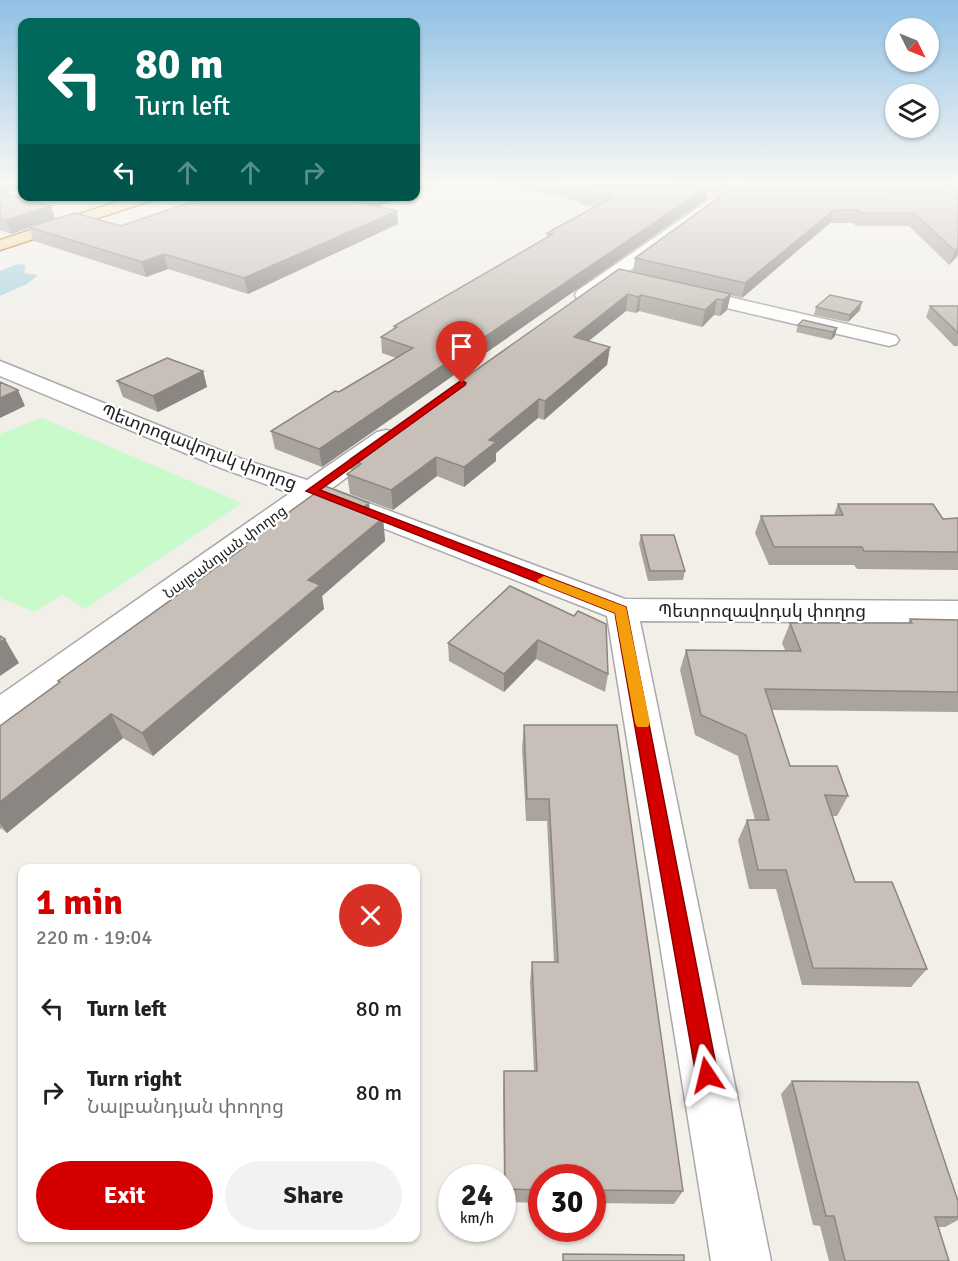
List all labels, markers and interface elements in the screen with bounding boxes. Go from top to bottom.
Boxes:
north arrow [885,18,939,72]
map controls [885,18,939,138]
text: 80 m [135,39,224,90]
icon: left [36,42,114,120]
button: layers [885,84,939,138]
text: Turn left [135,90,230,123]
icon: left [108,156,141,189]
icon: ahead [171,156,204,189]
icon: ahead [234,156,267,189]
icon: right [297,156,330,189]
pin [436,321,487,383]
icon: arrive [445,330,478,363]
street label: Պետրոզավոդսկ փողոց [98,399,300,495]
street label: Նալբանդյան փողոց [160,501,290,603]
street label: Պետրոզավոդսկ փողոց [658,600,866,622]
text: 1 min [36,880,123,925]
button: close [339,884,402,947]
text: 220 m · 19:04 [36,925,152,950]
icon: left [36,992,69,1025]
text: Turn left [87,995,167,1022]
text: 80 m [356,995,402,1022]
position arrow [675,1043,739,1107]
text: Turn right [87,1065,182,1092]
icon: right [36,1076,69,1109]
text: 80 m [356,1079,402,1106]
text: Նալբանդյան փողոց [87,1094,284,1119]
button: Exit [36,1161,213,1230]
button: Share [225,1161,402,1230]
speed limit sign: 30 [528,1164,606,1242]
text: 24 [461,1177,493,1214]
text: km/h [460,1209,494,1227]

